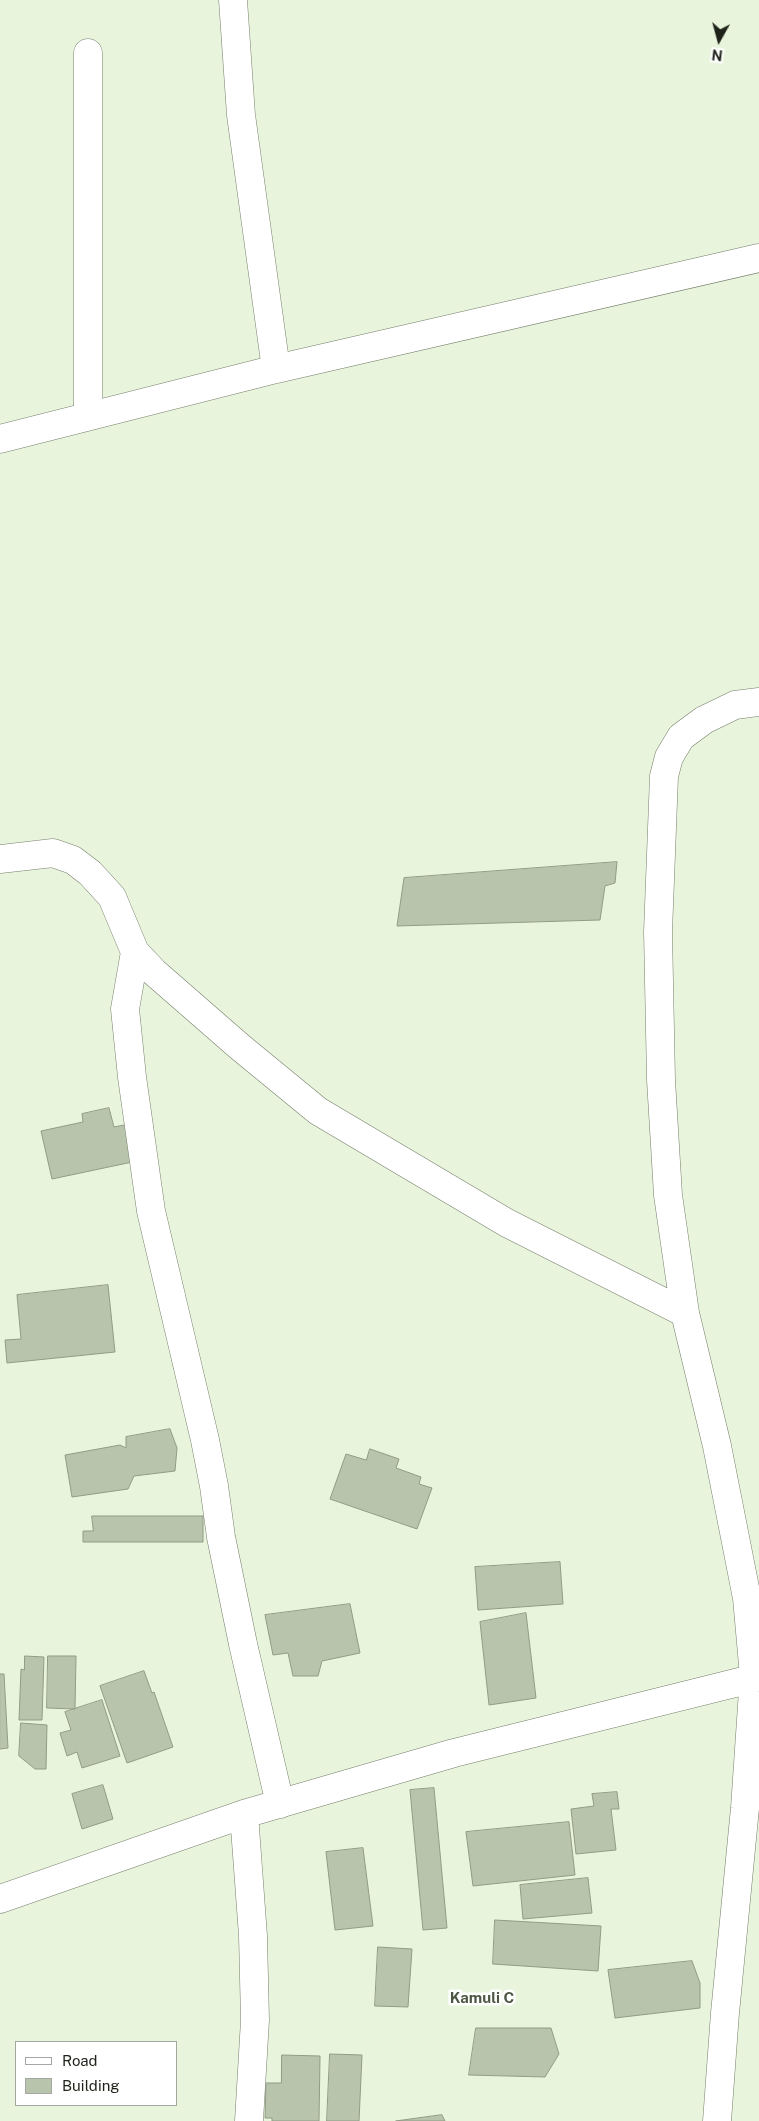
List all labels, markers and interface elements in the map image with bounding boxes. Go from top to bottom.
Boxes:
north arrow [694,15,744,65]
text: N [711,46,724,63]
district label: Kamuli C [450,1989,514,2007]
legend [15,2041,178,2106]
text: Road [62,2052,98,2069]
text: Building [62,2077,120,2094]

